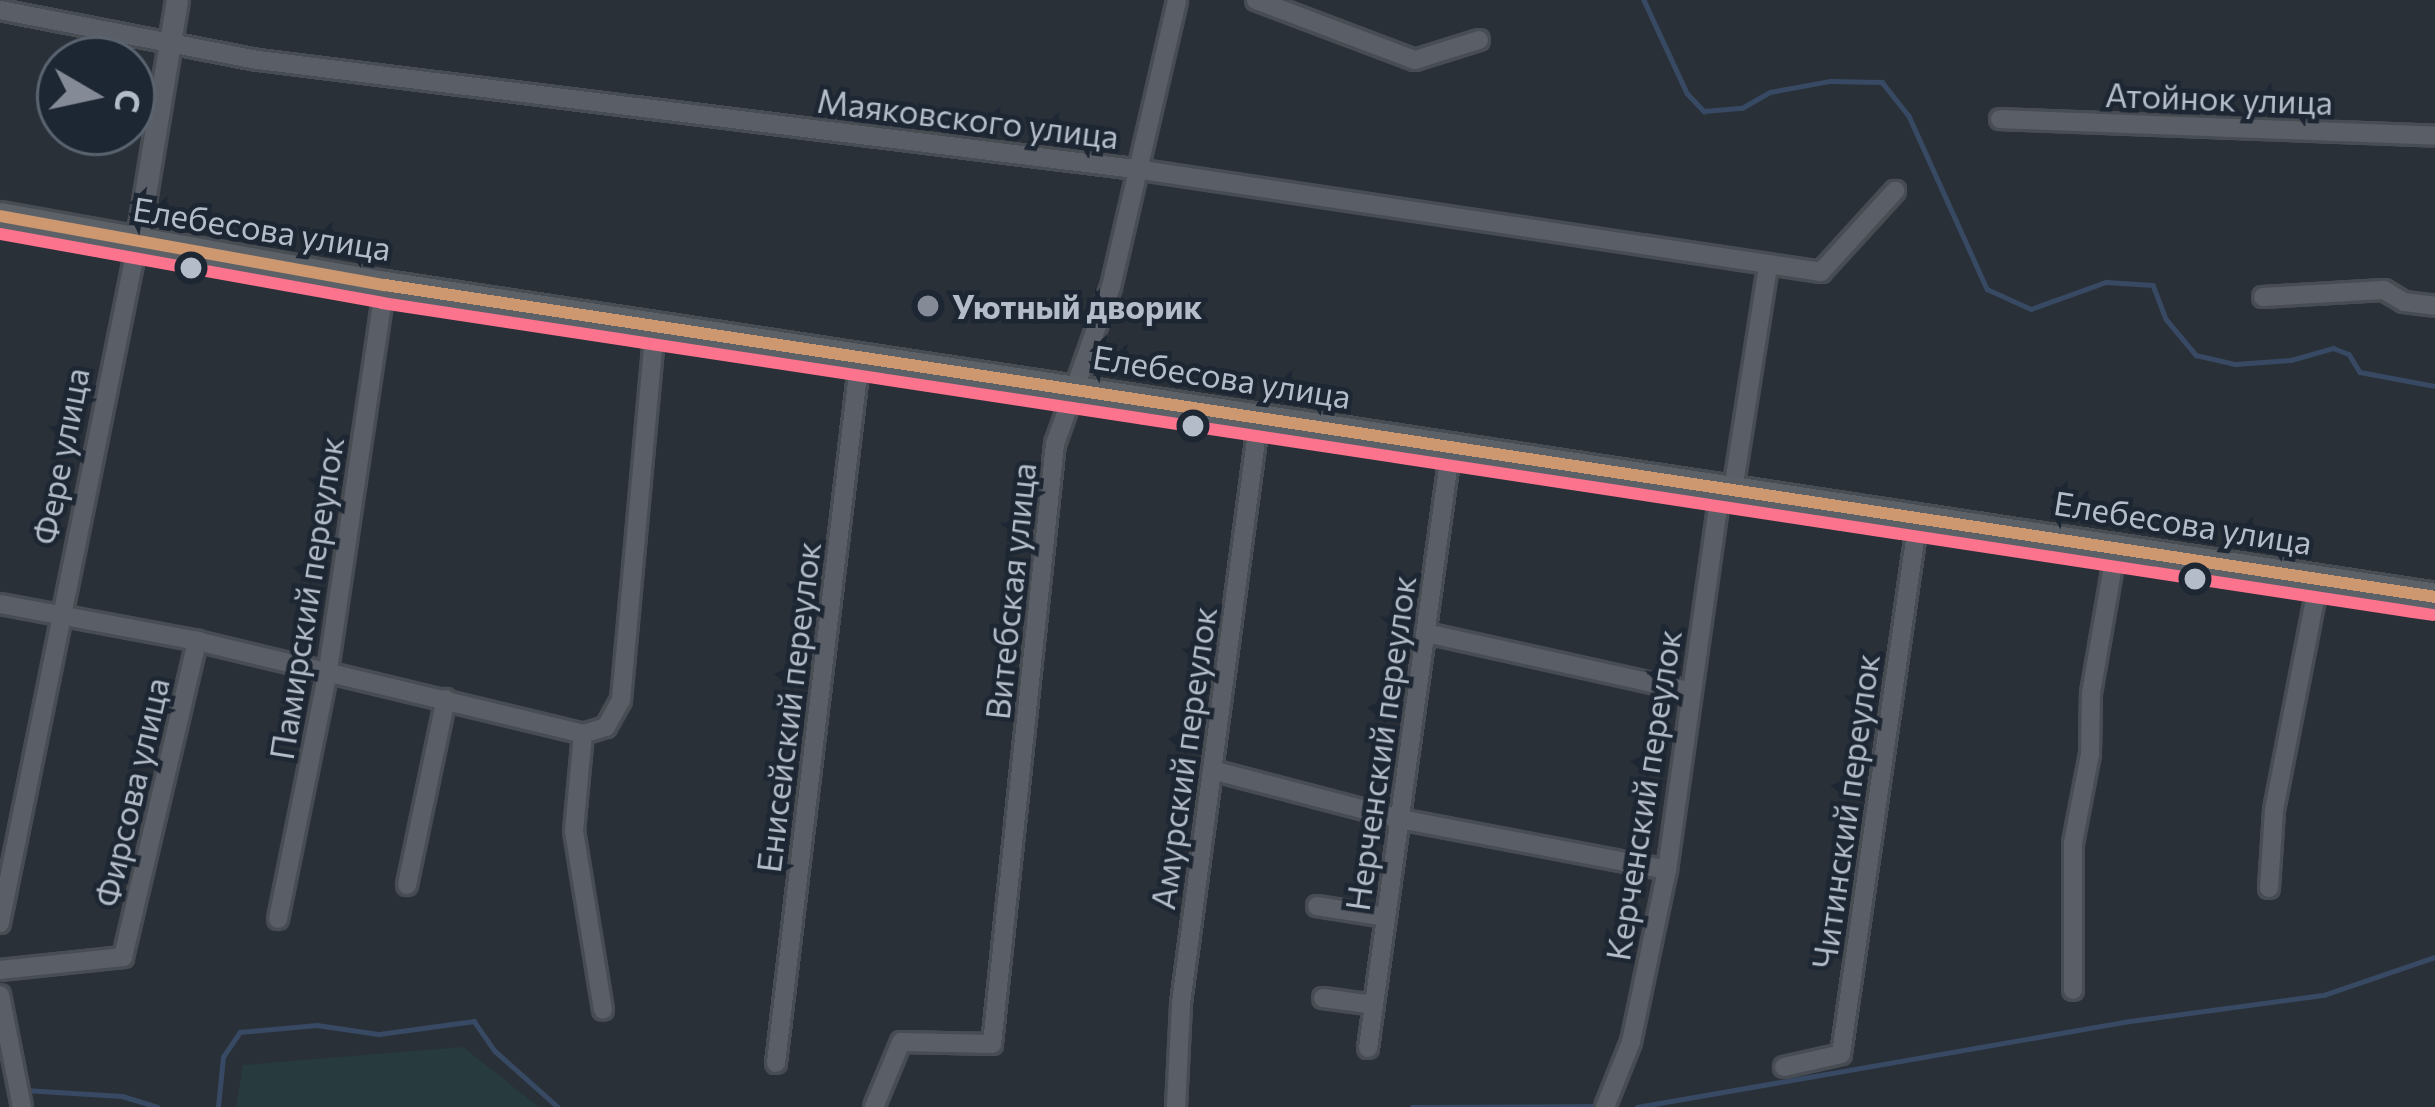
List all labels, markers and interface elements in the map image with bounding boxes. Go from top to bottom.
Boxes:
north arrow [36,36,156,156]
street label: Атойнок улица [2104,74,2334,122]
street label: Маяковского улица [815,80,1121,156]
text: С [107,87,151,116]
street label: Елебесова улица [130,188,394,268]
unlabelled marker [180,257,202,279]
place label: Уютный дворик [952,286,1202,326]
marker: Уютный дворик [915,293,941,319]
street label: Елебесова улица [1090,336,1354,416]
street label: Фере улица [24,364,96,548]
unlabelled marker [1182,415,1204,437]
street label: Памирский переулок [261,434,351,762]
street label: Витебская улица [977,461,1043,721]
street label: Елебесова улица [2051,482,2315,562]
street label: Енисейский переулок [748,539,828,875]
unlabelled marker [2184,568,2206,590]
street label: Нерченский переулок [1337,573,1423,913]
street label: Амурский переулок [1142,604,1224,912]
street label: Керченский переулок [1597,627,1689,963]
street label: Читинский переулок [1803,651,1887,971]
street label: Фирсова улица [85,674,177,910]

